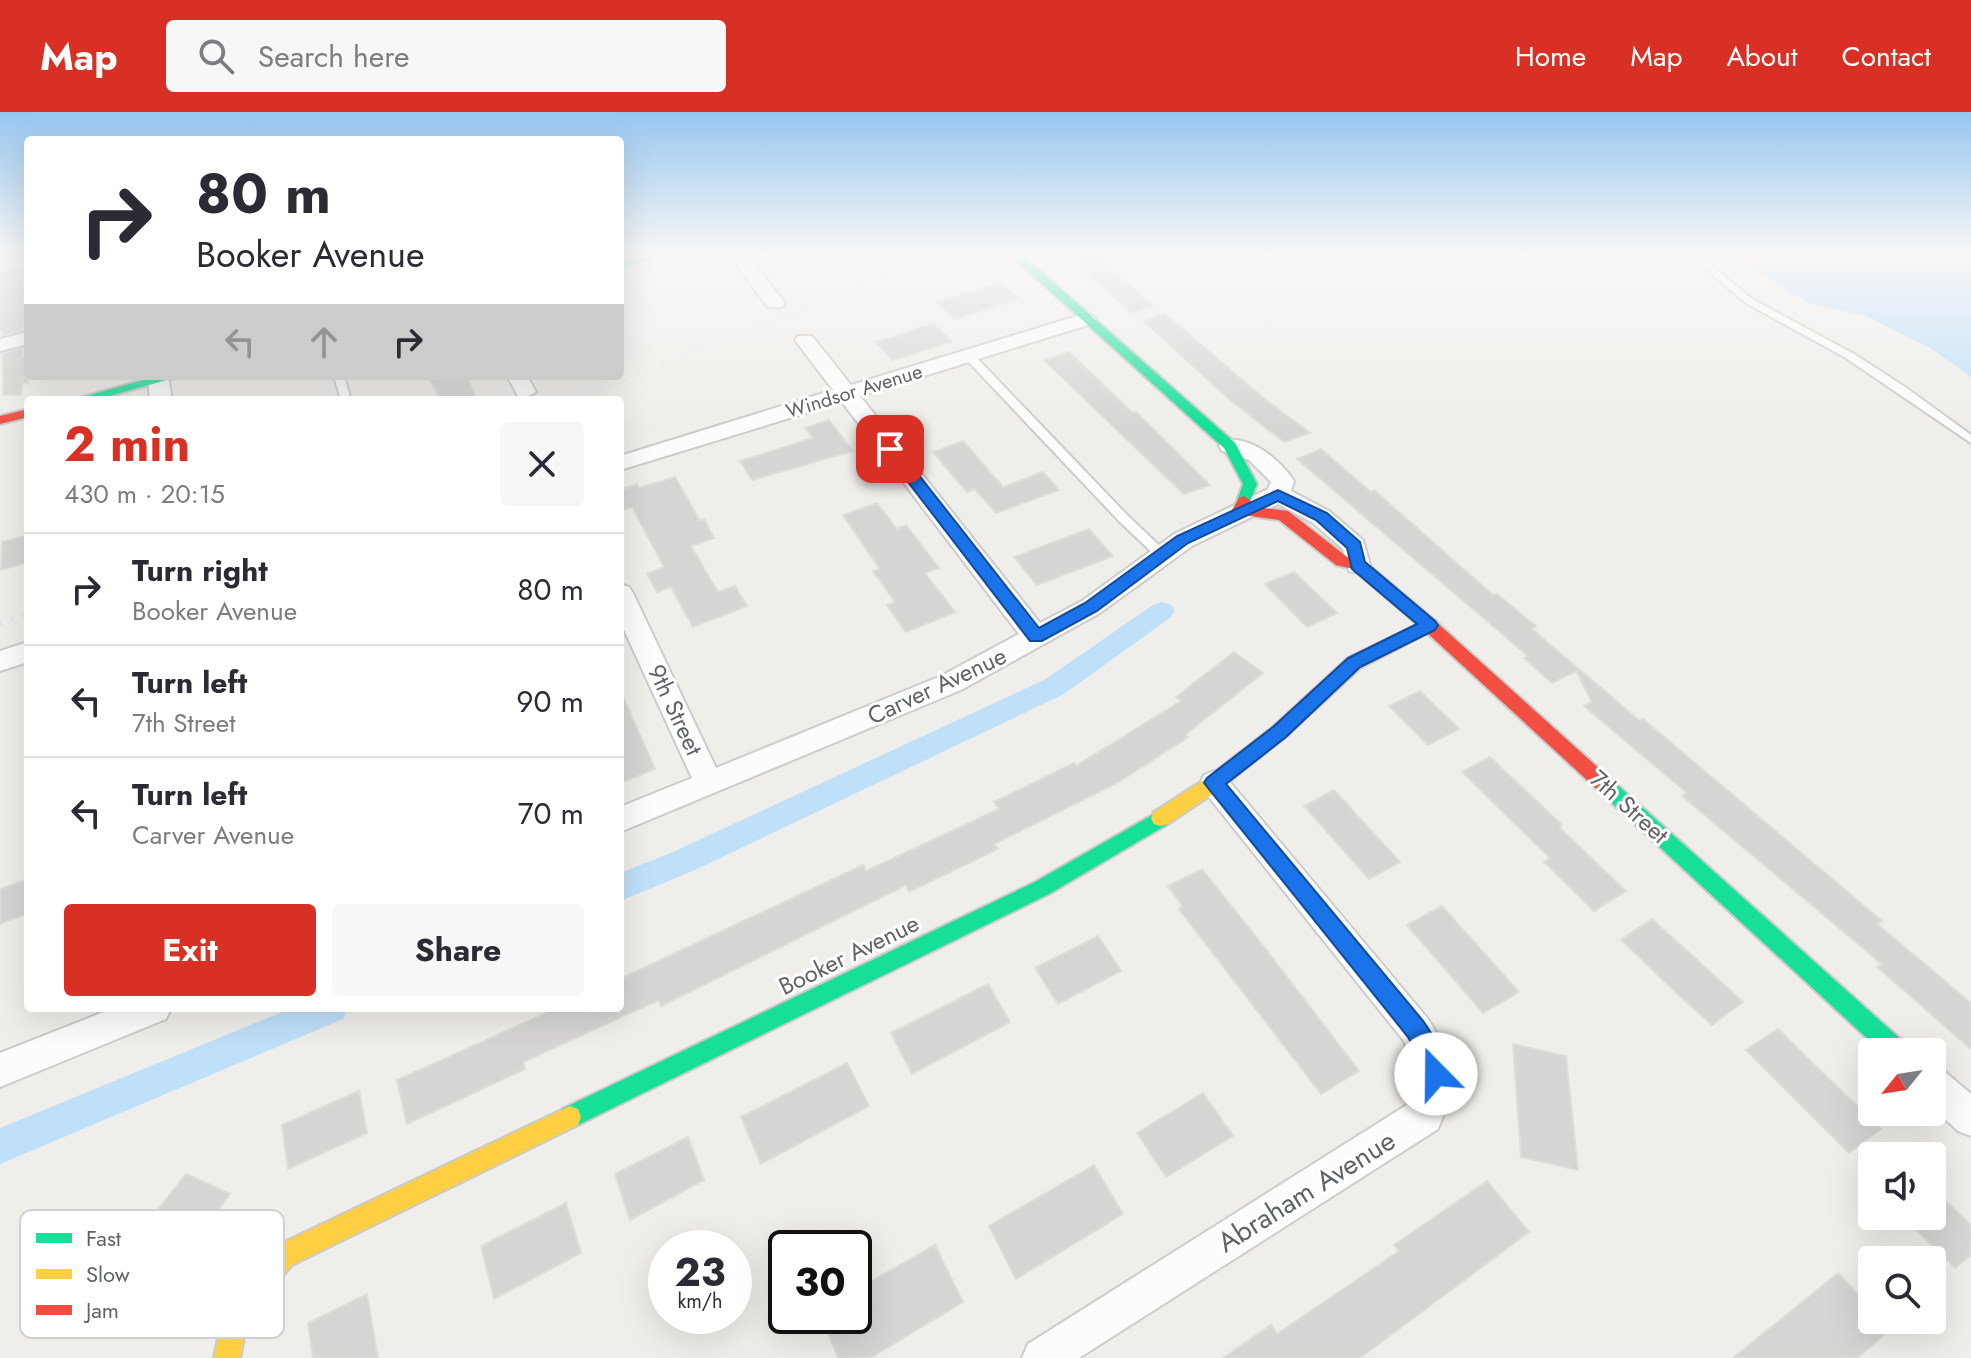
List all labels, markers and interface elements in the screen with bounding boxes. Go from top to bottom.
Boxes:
search box [166,20,726,92]
text: Map [40,29,118,84]
icon: search [194,34,238,78]
text: Search here [258,35,410,78]
text: Home [1515,36,1586,77]
text: Map [1630,36,1682,77]
text: About [1726,36,1798,77]
text: Contact [1842,36,1931,77]
text: 80 m [196,153,331,234]
icon: right [64,168,168,272]
text: Booker Avenue [196,228,425,280]
icon: left [218,320,262,364]
icon: ahead [302,320,346,364]
icon: right [386,320,430,364]
street label: Windsor Avenue [782,357,926,426]
text: 2 min [64,410,190,479]
pin [856,415,924,483]
button: close [500,422,584,506]
icon: arrive [868,427,912,471]
text: 430 m · 20:15 [64,475,225,513]
text: Turn right [132,549,268,592]
icon: right [64,567,108,611]
text: 80 m [517,568,584,611]
text: Booker Avenue [132,592,297,630]
street label: Carver Avenue [862,638,1012,733]
street label: 9th Street [639,659,712,761]
text: Turn left [132,661,247,704]
icon: left [64,679,108,723]
text: 90 m [516,680,584,723]
text: 7th Street [132,704,235,742]
street label: 7th Street [1582,762,1677,852]
text: Turn left [132,773,247,816]
icon: left [64,791,108,835]
text: 70 m [518,792,584,835]
text: Carver Avenue [132,816,294,854]
button: Exit [64,904,316,996]
button: Share [332,904,584,996]
street label: Booker Avenue [773,905,925,1004]
position arrow [1394,1032,1478,1116]
north arrow [1858,1038,1946,1126]
map controls [1858,1038,1946,1334]
street label: Abraham Avenue [1209,1120,1403,1263]
button: sound [1858,1142,1946,1230]
legend [20,1210,284,1338]
text: Fast [86,1222,122,1254]
speed limit sign: 30 [768,1230,872,1334]
text: 23 [674,1243,726,1301]
button: search [1858,1246,1946,1334]
text: Slow [86,1258,130,1290]
text: km/h [677,1287,723,1316]
text: Jam [83,1294,119,1326]

